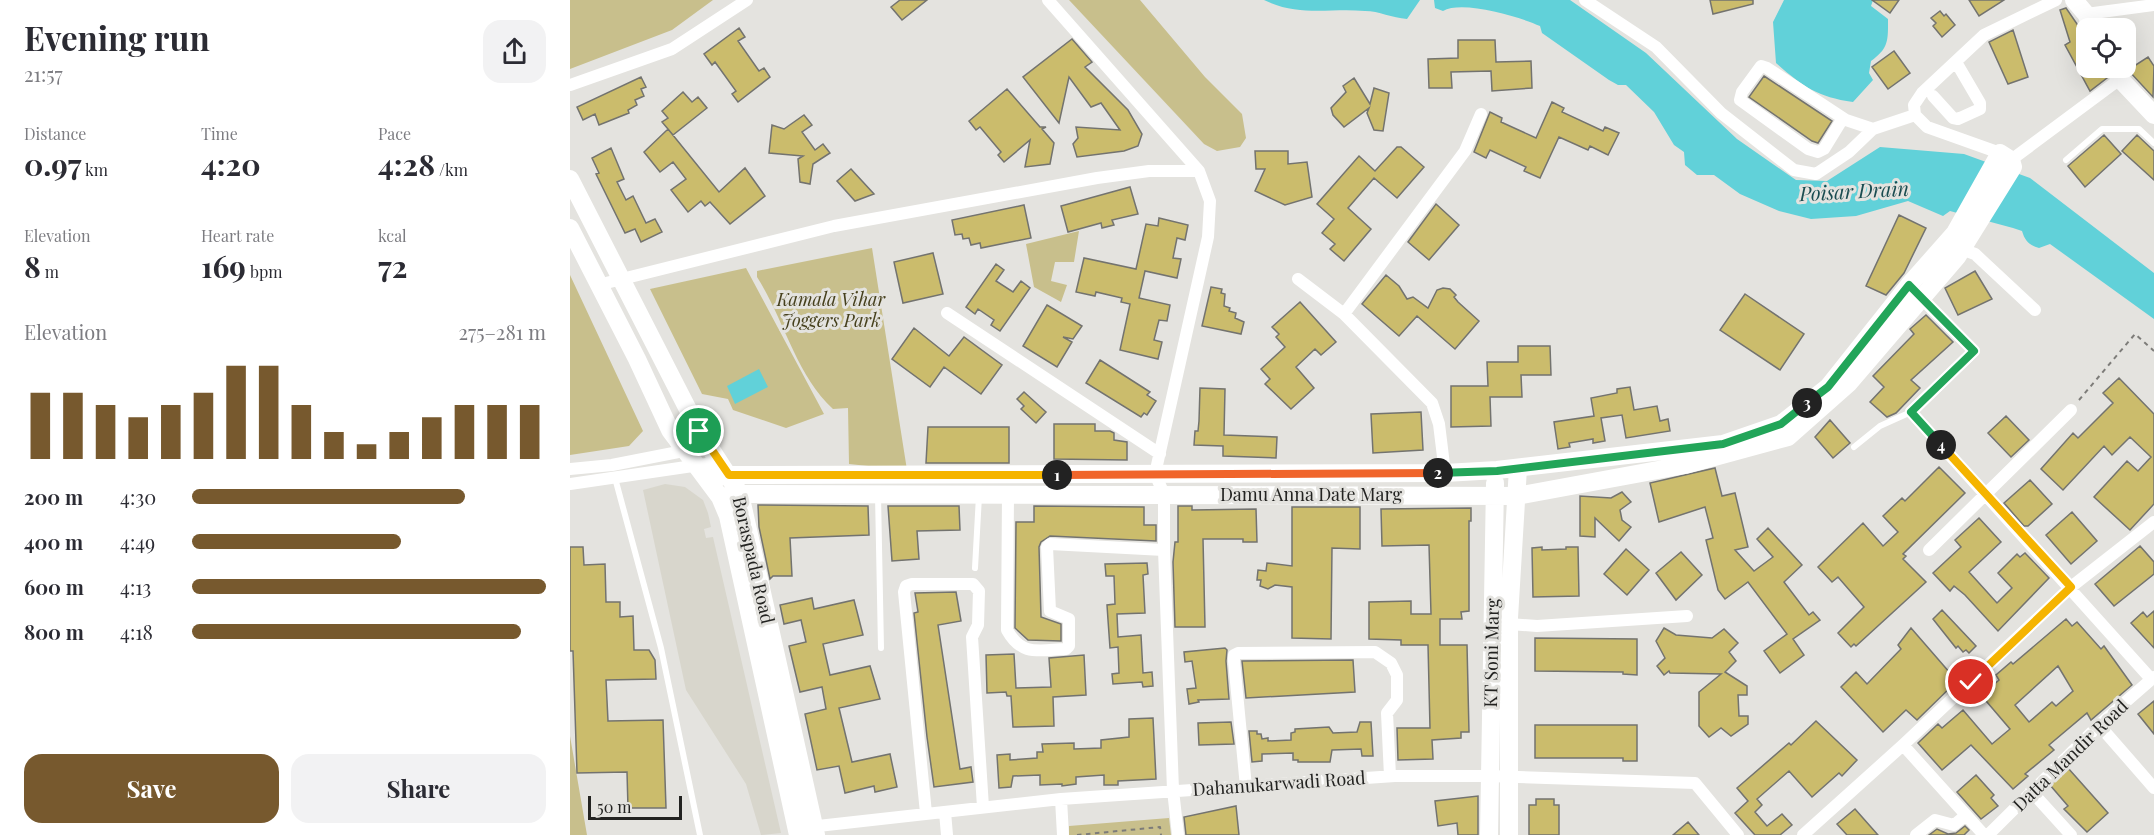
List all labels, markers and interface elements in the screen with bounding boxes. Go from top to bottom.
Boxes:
text: Evening run [24,15,210,59]
map controls [2076,18,2136,78]
button: locate [2076,18,2136,78]
button: share [483,20,546,83]
text: 21:57 [24,60,63,87]
text: Distance [24,123,86,144]
text: Time [201,123,238,144]
text: Pace [378,123,411,144]
text: 0.97 [24,144,81,184]
text: 4:20 [201,144,261,184]
text: 4:28 [378,144,435,184]
text: km [81,159,108,180]
text: /km [435,159,468,180]
water label: Poisar Drain [1797,174,1910,206]
text: Elevation [24,225,91,246]
text: Heart rate [201,225,274,246]
text: kcal [378,225,407,246]
text: 8 [24,246,41,286]
text: 169 [201,246,246,286]
text: 72 [378,246,407,286]
text: m [41,261,59,282]
text: bpm [246,261,282,282]
park label: Kamala Vihar Joggers Park [776,287,887,332]
text: Elevation [24,318,107,345]
text: 275–281 m [458,318,546,345]
pin: 3 [1792,388,1822,418]
text: 3 [1803,392,1811,413]
pin [673,405,724,456]
icon: arrive [682,414,715,447]
pin: 4 [1926,430,1956,460]
text: 4 [1937,434,1945,455]
pin: 2 [1423,458,1453,488]
pin: 1 [1042,460,1072,490]
text: 2 [1434,462,1442,483]
text: 1 [1054,464,1060,485]
street label: Damu Anna Date Marg [1220,482,1403,506]
text: 200 m [24,483,83,510]
text: 4:30 [120,483,156,510]
street label: Boraspada Road [728,494,780,627]
text: 400 m [24,528,83,555]
text: 4:49 [120,528,155,555]
text: 600 m [24,573,84,600]
text: 4:13 [120,573,151,600]
street label: KT Soni Marg [1478,598,1504,708]
text: 800 m [24,618,84,645]
text: 4:18 [120,618,153,645]
pin [1945,656,1996,707]
icon: check [1954,665,1987,698]
street label: Datta Mandir Road [2007,693,2133,816]
button: Save [24,754,279,823]
button: Share [291,754,546,823]
street label: Dahanukarwadi Road [1192,765,1367,801]
scale bar [588,793,682,820]
text: 50 m [597,796,631,817]

